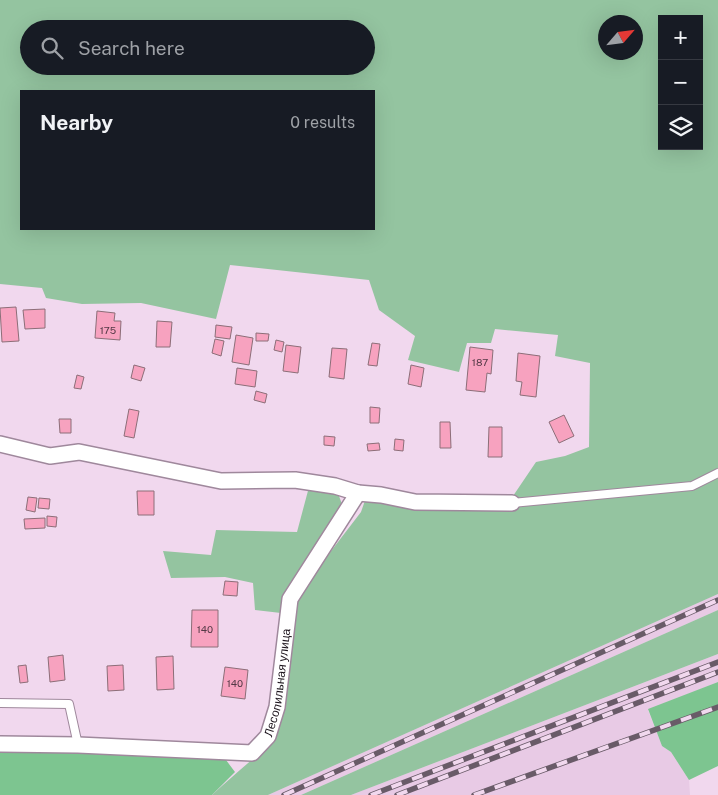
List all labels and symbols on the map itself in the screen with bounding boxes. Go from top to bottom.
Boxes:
north arrow [598,15,643,60]
house number: 175 [100,324,116,336]
house number: 187 [472,356,488,368]
house number: 140 [197,623,213,635]
street label: Лесопильная улица [261,627,293,738]
house number: 140 [227,677,243,689]

